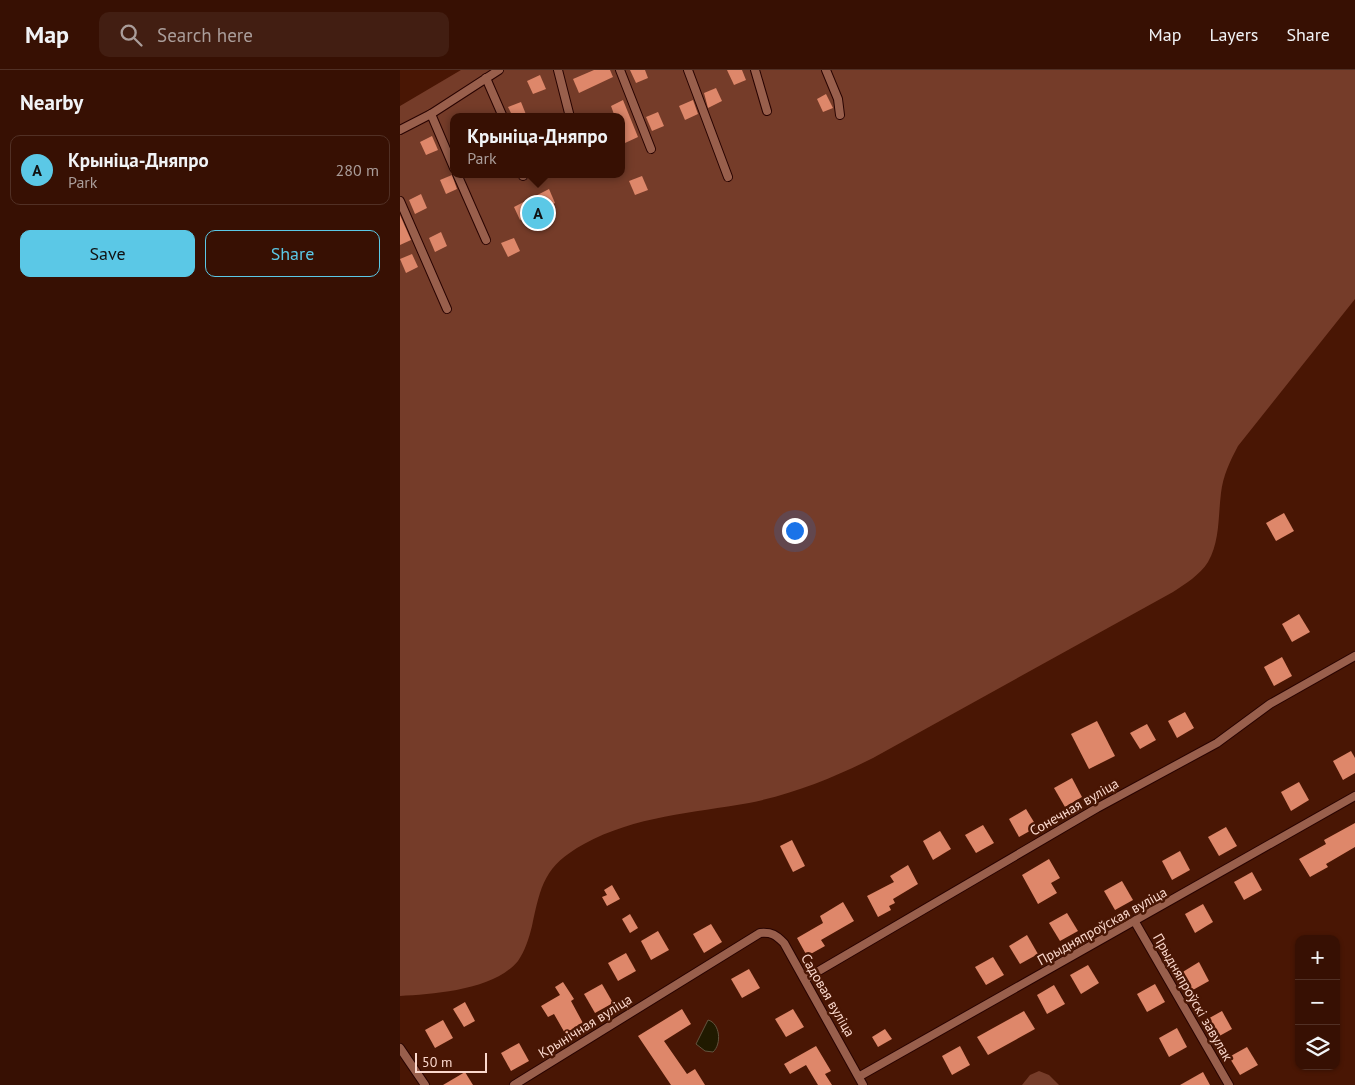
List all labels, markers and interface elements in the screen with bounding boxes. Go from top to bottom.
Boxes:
search box [99,12,449,57]
text: Map [25,19,69,50]
icon: search [117,21,145,49]
text: Search here [157,23,253,47]
text: Map [1149,23,1181,46]
text: Layers [1209,23,1258,46]
text: Share [1286,23,1330,46]
text: Nearby [20,89,83,116]
popup [450,113,625,178]
text: Крыніца-Дняпро [467,124,608,148]
text: Крыніца-Дняпро [68,148,209,172]
text: Park [467,148,497,168]
text: A [32,160,42,180]
text: 280 m [336,160,379,180]
text: Park [68,172,97,192]
pin: A [522,194,554,232]
button: Save [20,230,195,277]
button: Share [205,230,380,277]
your location [782,518,808,544]
street label: Сонечная вуліца [1026,774,1122,840]
street label: Прыдняпроўская вуліца [1034,883,1170,969]
street label: Прыдняпроўскі завулак [1149,930,1237,1064]
map controls [1295,935,1340,1070]
button: + [1295,935,1340,980]
street label: Садовая вуліца [797,950,859,1040]
button: − [1295,980,1340,1025]
street label: Крынічная вуліца [535,990,635,1062]
button: layers [1295,1025,1340,1070]
scale bar [415,1050,488,1073]
text: 50 m [422,1053,452,1071]

